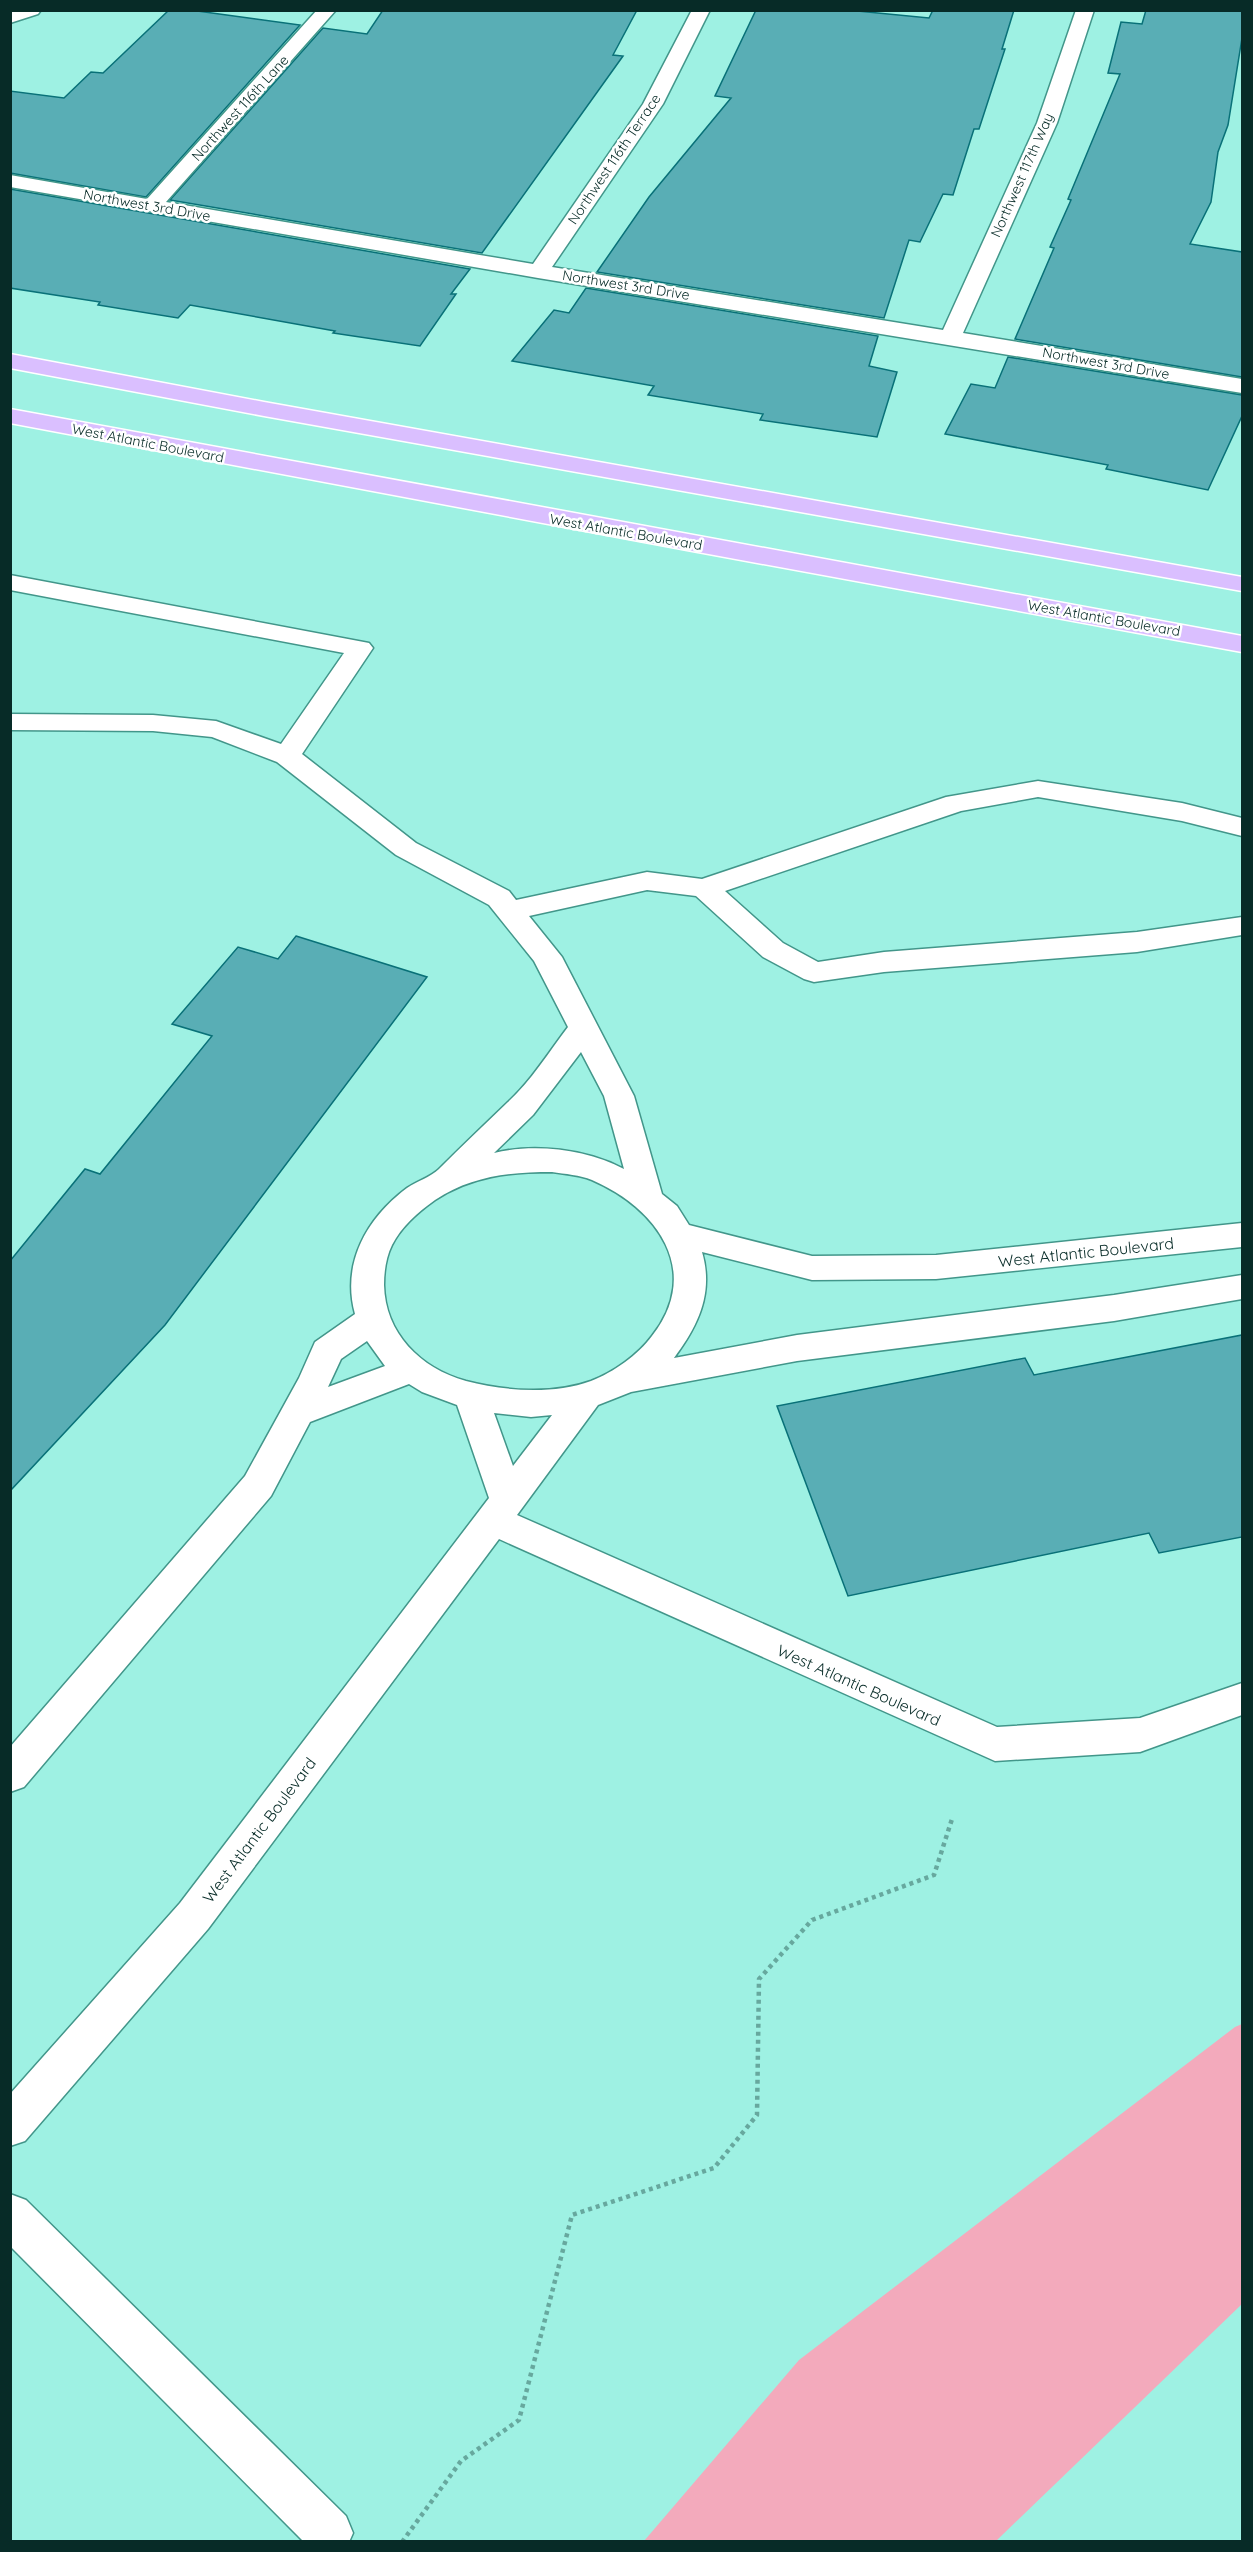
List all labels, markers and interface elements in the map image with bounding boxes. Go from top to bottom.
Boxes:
street label: Northwest 116th Lane [188,51,292,165]
street label: Northwest 116th Terrace [564,90,664,228]
street label: Northwest 117th Way [986,110,1058,240]
street label: Northwest 3rd Drive [82,185,212,225]
street label: Northwest 3rd Drive [561,266,691,304]
street label: Northwest 3rd Drive [1041,343,1171,383]
street label: West Atlantic Boulevard [70,419,226,467]
street label: West Atlantic Boulevard [548,510,704,554]
street label: West Atlantic Boulevard [1026,596,1182,640]
street label: West Atlantic Boulevard [997,1233,1175,1271]
street label: West Atlantic Boulevard [774,1640,944,1730]
street label: West Atlantic Boulevard [198,1753,320,1907]

